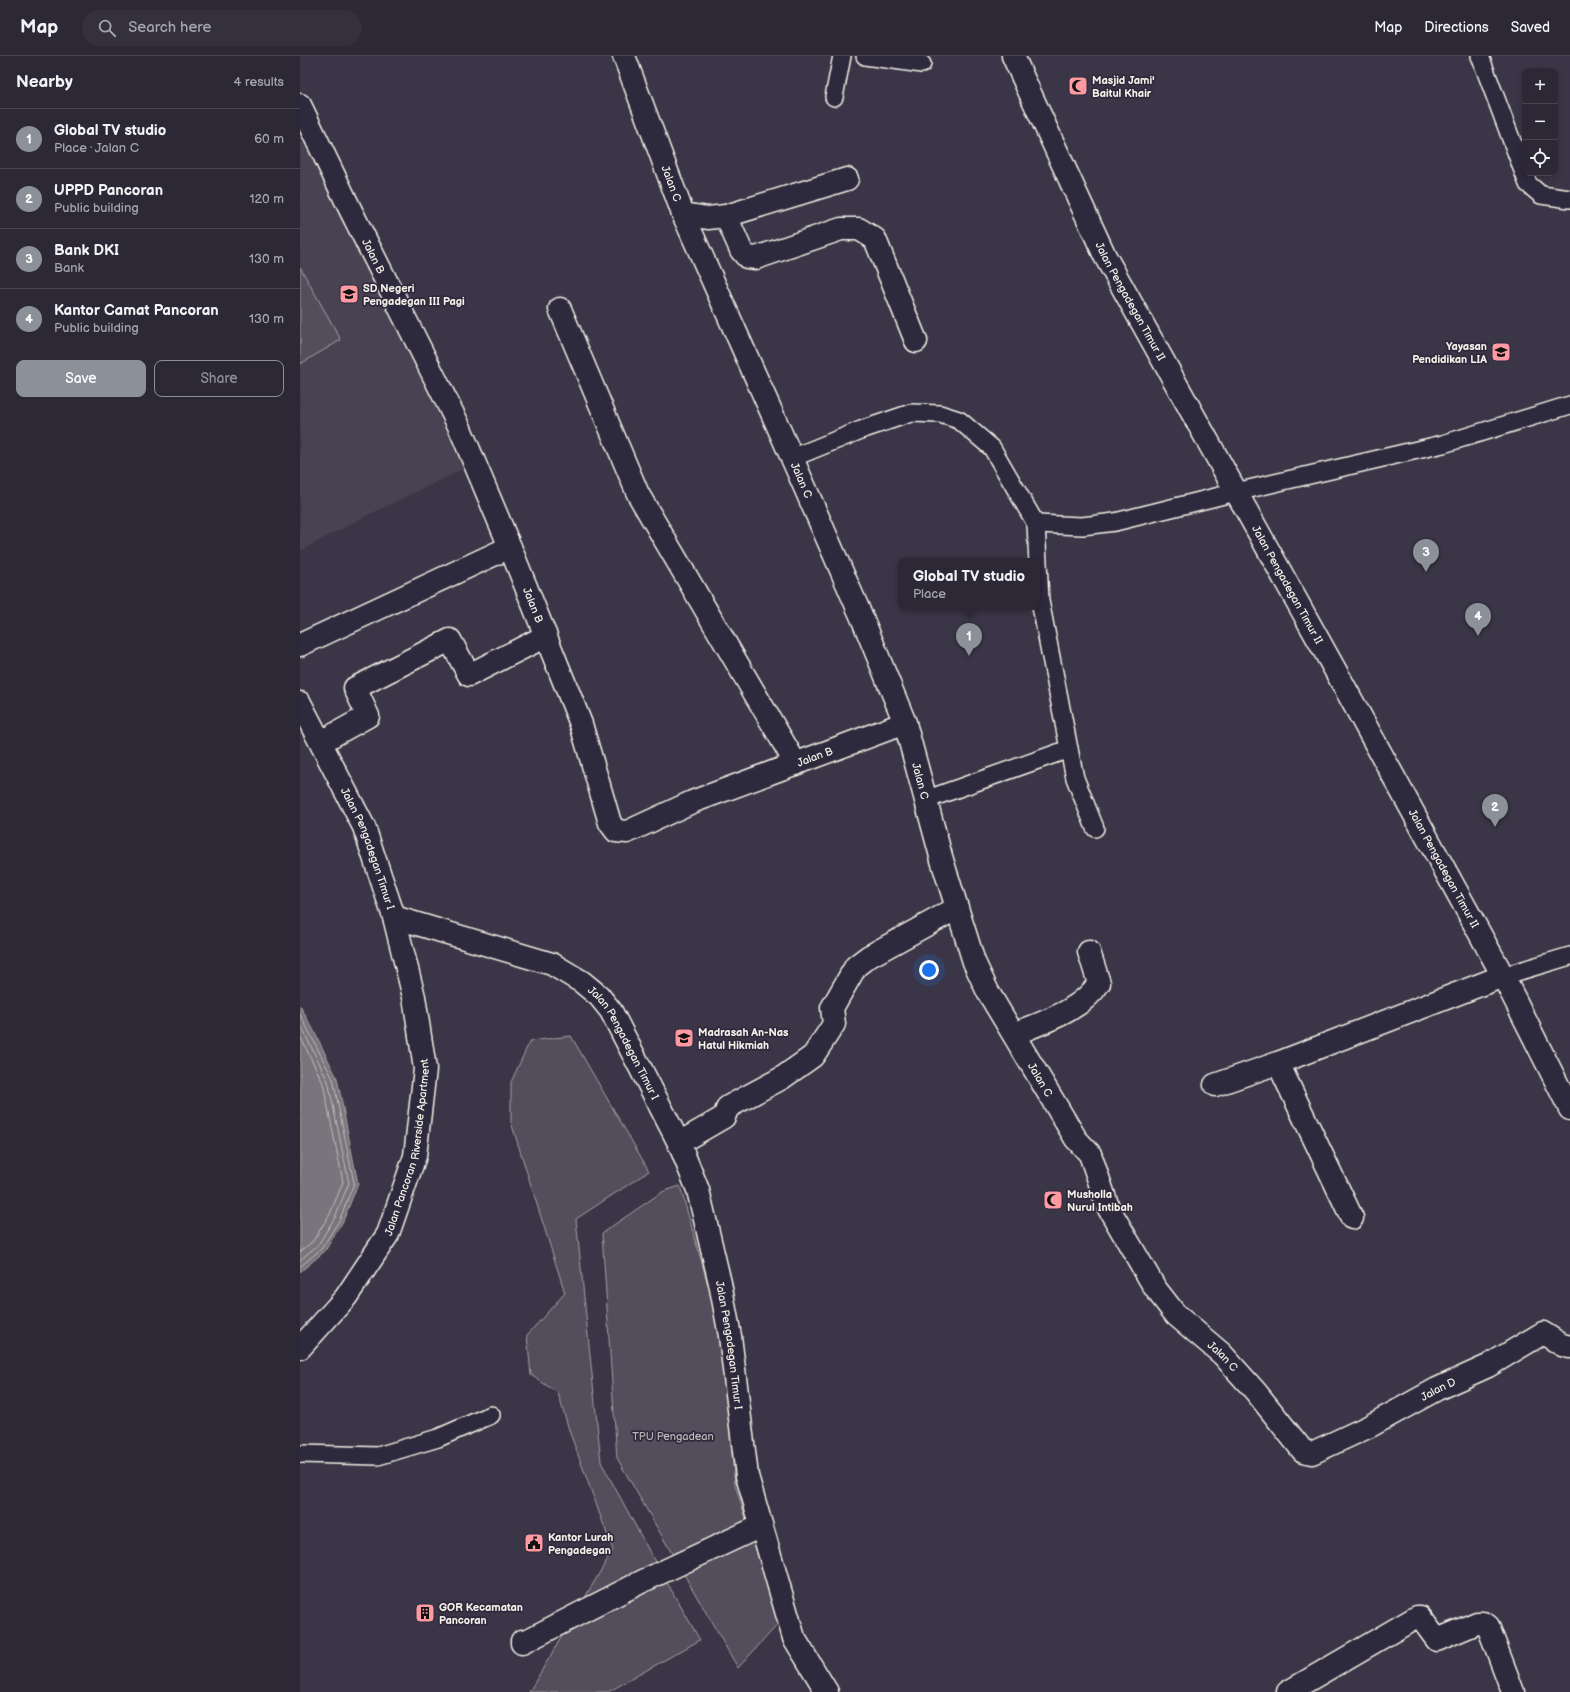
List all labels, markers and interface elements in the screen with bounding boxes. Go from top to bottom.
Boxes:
search box [82,10,362,46]
text: Map [20,16,58,39]
icon: search [96,17,118,39]
text: Search here [128,18,211,37]
text: Map [1374,19,1402,36]
text: Directions [1424,19,1489,36]
text: Saved [1511,19,1550,36]
map controls [1522,68,1558,176]
button: + [1522,68,1558,104]
text: Nearby [16,72,73,92]
text: 4 results [234,74,284,90]
place label: Masjid Jami' Baitul Khair [1092,74,1155,100]
mosque icon: Masjid Jami' Baitul Khair [1067,75,1089,97]
button: − [1522,104,1558,140]
text: Global TV studio [54,121,166,140]
text: 1 [26,131,32,147]
text: 60 m [254,131,284,147]
text: Place · Jalan C [54,140,139,156]
button: locate [1522,140,1558,176]
street label: Jalan C [658,164,684,204]
text: UPPD Pancoran [54,181,163,200]
text: 2 [25,191,33,207]
text: 120 m [249,191,284,207]
text: Public building [54,200,139,216]
street label: Jalan B [359,237,388,276]
street label: Jalan Pengadegan Timur II [1092,240,1168,364]
text: Bank DKI [54,241,119,260]
text: 3 [25,251,33,267]
text: 130 m [249,251,284,267]
text: Bank [54,260,84,276]
place label: SD Negeri Pengadegan III Pagi [363,282,465,308]
school or university icon: SD Negeri Pengadegan III Pagi [338,283,360,305]
text: Kantor Camat Pancoran [54,301,219,320]
text: 4 [25,311,33,327]
text: 130 m [249,311,284,327]
text: Public building [54,320,139,336]
place label: Yayasan Pendidikan LIA [1412,340,1487,366]
school or university icon: Yayasan Pendidikan LIA [1490,341,1512,363]
button: Save [16,360,146,397]
button: Share [154,360,284,397]
street label: Jalan C [788,461,815,500]
street label: Jalan Pengadegan Timur II [1249,523,1326,647]
pin: 3 [1413,539,1439,572]
popup [898,558,1040,610]
text: Global TV studio [913,567,1025,586]
street label: Jalan B [520,586,546,625]
text: Place [913,586,946,602]
pin: 4 [1465,603,1491,636]
pin: 1 [956,623,982,656]
street label: Jalan B [795,744,835,769]
street label: Jalan C [909,761,931,801]
street label: Jalan Pengadegan Timur I [338,786,397,912]
pin: 2 [1482,794,1508,827]
street label: Jalan Pengadegan Timur II [1406,807,1482,931]
your location [919,960,939,980]
street label: Jalan Pengadegan Timur I [585,984,662,1102]
place label: Madrasah An-Nas Hatul Hikmiah [698,1026,789,1052]
school or university icon: Madrasah An-Nas Hatul Hikmiah [673,1027,695,1049]
street label: Jalan Pancoran Riverside Apartment [382,1057,432,1237]
street label: Jalan C [1025,1060,1055,1099]
place label: Musholla Nurul Intibah [1067,1188,1133,1214]
mosque icon: Musholla Nurul Intibah [1042,1189,1064,1211]
street label: Jalan Pengadegan Timur I [713,1280,745,1411]
street label: Jalan C [1205,1339,1240,1374]
street label: Jalan D [1418,1375,1458,1404]
park label: TPU Pengadean [632,1430,714,1443]
place label: Kantor Lurah Pengadegan [548,1531,613,1557]
public building icon: Kantor Lurah Pengadegan [523,1532,545,1554]
place label: GOR Kecamatan Pancoran [439,1601,523,1627]
building icon: GOR Kecamatan Pancoran [414,1602,436,1624]

